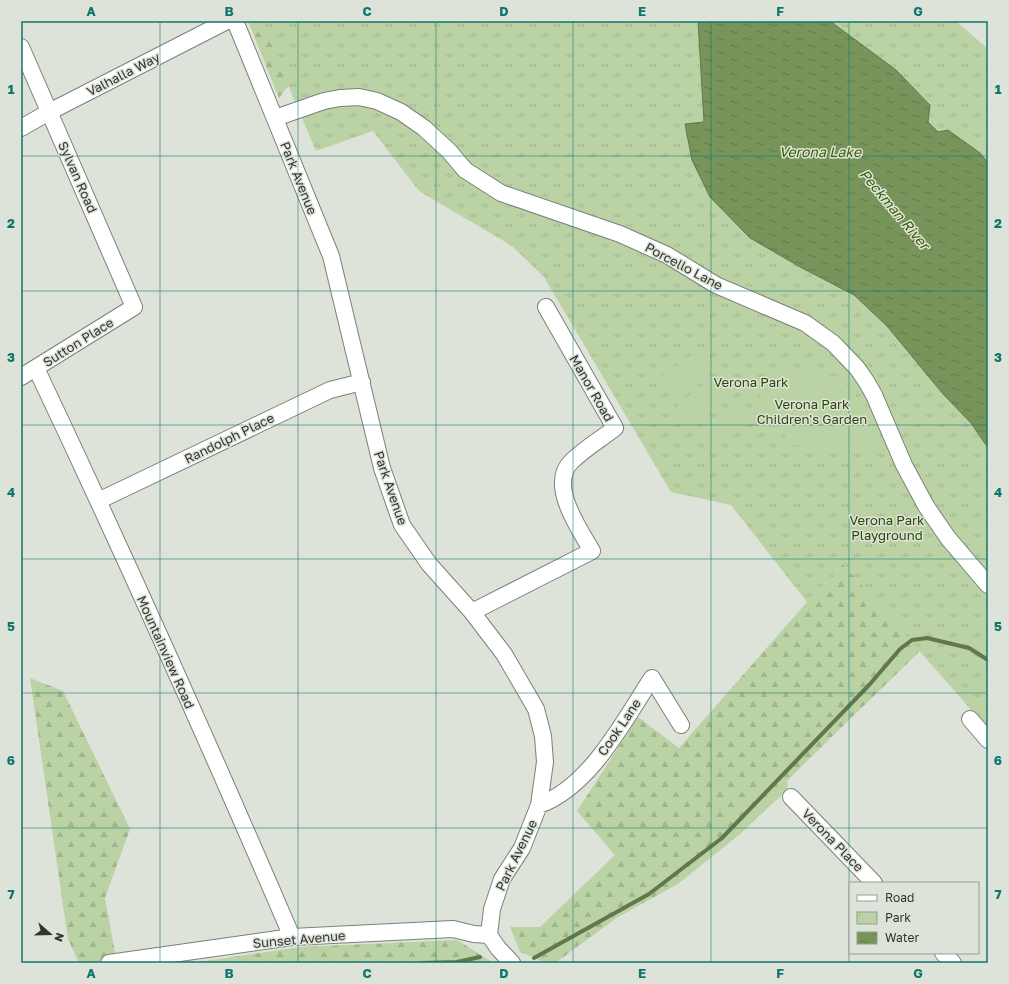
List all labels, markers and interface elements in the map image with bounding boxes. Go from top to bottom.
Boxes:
text: A [86,3,96,19]
text: B [224,3,234,19]
text: C [362,3,372,19]
text: D [499,3,509,19]
text: E [638,3,646,19]
text: F [776,3,784,19]
text: G [913,3,923,19]
street label: Valhalla Way [84,48,163,99]
text: 1 [8,81,15,97]
text: 1 [995,81,1002,97]
street label: Sylvan Road [55,139,101,215]
street label: Park Avenue [277,139,321,217]
water label: Verona Lake [779,143,862,160]
water label: Peckman River [857,165,935,255]
text: 2 [7,215,15,231]
text: 2 [994,215,1002,231]
street label: Porcello Lane [643,239,725,293]
street label: Sutton Place [40,314,116,370]
text: 3 [7,349,15,365]
text: 3 [994,349,1002,365]
street label: Manor Road [566,352,618,424]
park label: Verona Park [714,374,789,390]
park label: Verona Park Children's Garden [757,396,867,427]
street label: Randolph Place [182,409,276,467]
street label: Park Avenue [371,449,411,527]
text: 4 [7,484,15,500]
text: 4 [994,484,1002,500]
park label: Verona Park Playground [850,512,925,543]
street label: Mountainview Road [134,593,198,711]
text: 5 [7,618,15,634]
text: 5 [994,618,1002,634]
street label: Cook Lane [594,695,644,759]
text: 6 [7,752,15,768]
text: 6 [994,752,1002,768]
street label: Verona Place [799,805,867,875]
street label: Park Avenue [492,817,540,893]
legend [849,882,979,954]
text: 7 [7,886,15,902]
text: 7 [994,886,1002,902]
text: Road [885,890,914,905]
text: Park [885,910,911,925]
north arrow [30,914,70,954]
street label: Sunset Avenue [252,927,346,951]
text: Water [885,930,919,945]
text: N [52,931,67,944]
text: A [86,965,96,981]
text: B [224,965,234,981]
text: C [362,965,372,981]
text: D [499,965,509,981]
text: E [638,965,646,981]
text: F [776,965,784,981]
text: G [913,965,923,981]

